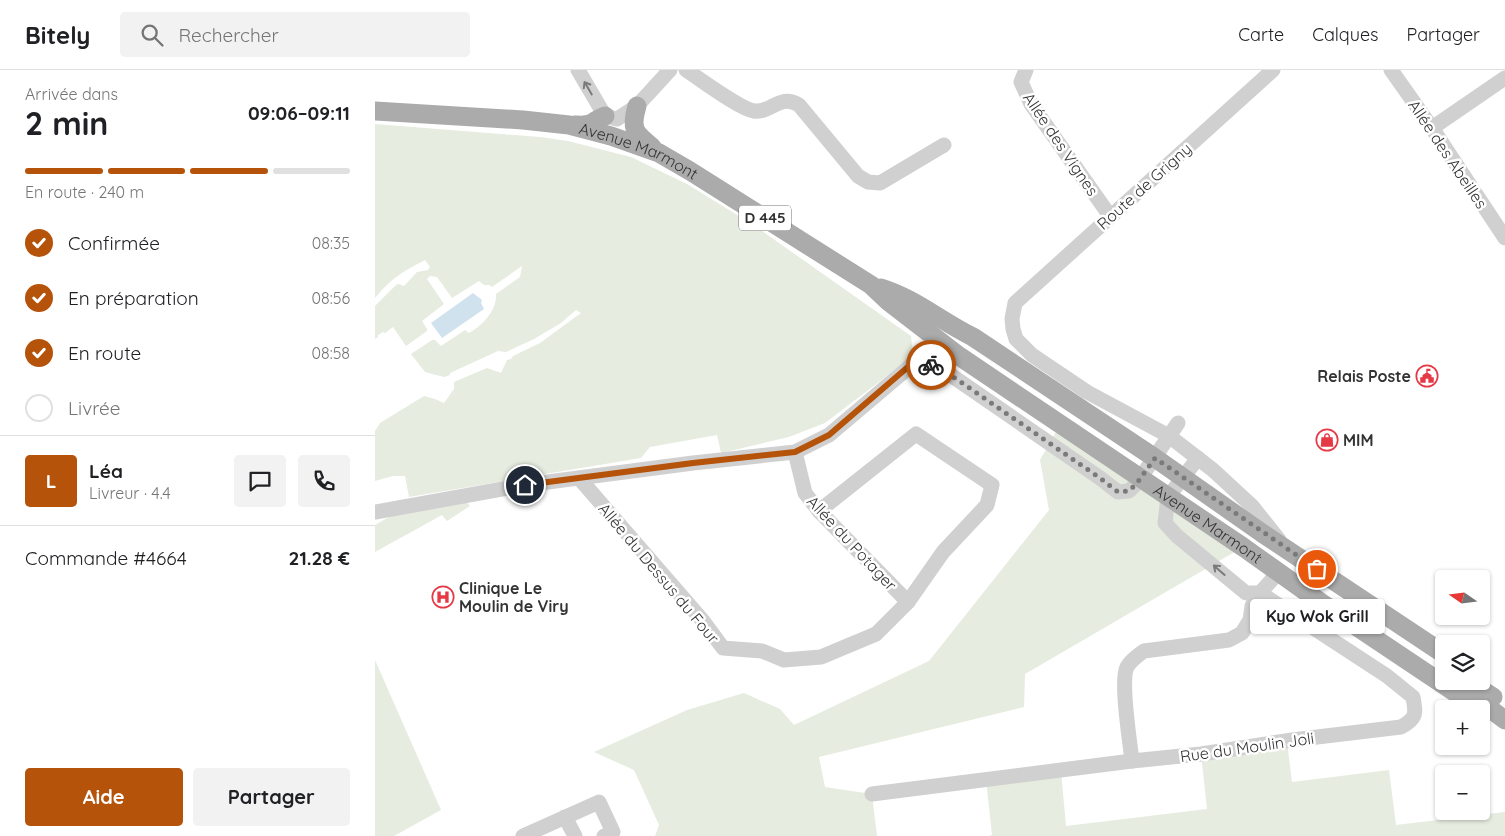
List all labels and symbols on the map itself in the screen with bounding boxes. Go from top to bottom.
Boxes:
one-way arrow [583,80,593,95]
street label: Allée des Vignes [1019,88,1103,200]
street label: Allée des Abeilles [1404,96,1492,212]
street label: Avenue Marmont [577,118,702,184]
street label: Route de Grigny [1093,138,1195,234]
road number: D 445 [739,206,791,230]
courier [906,340,956,390]
public building icon: Relais Poste [1415,364,1439,388]
place label: Relais Poste [1317,366,1411,386]
shop icon: MIM [1315,428,1339,452]
place label: MIM [1343,430,1374,450]
pin [504,464,546,506]
street label: Avenue Marmont [1150,480,1266,568]
street label: Allée du Potager [803,491,901,595]
street label: Allée du Dessus du Four [594,499,724,647]
pin [1296,548,1338,590]
one-way arrow [1212,565,1225,576]
north arrow [1435,570,1490,625]
place label: Clinique Le Moulin de Viry [459,578,569,616]
hospital icon: Clinique Le Moulin de Viry [431,585,455,609]
callout: Kyo Wok Grill [1249,599,1385,634]
street label: Rue du Moulin Joli [1179,728,1315,766]

